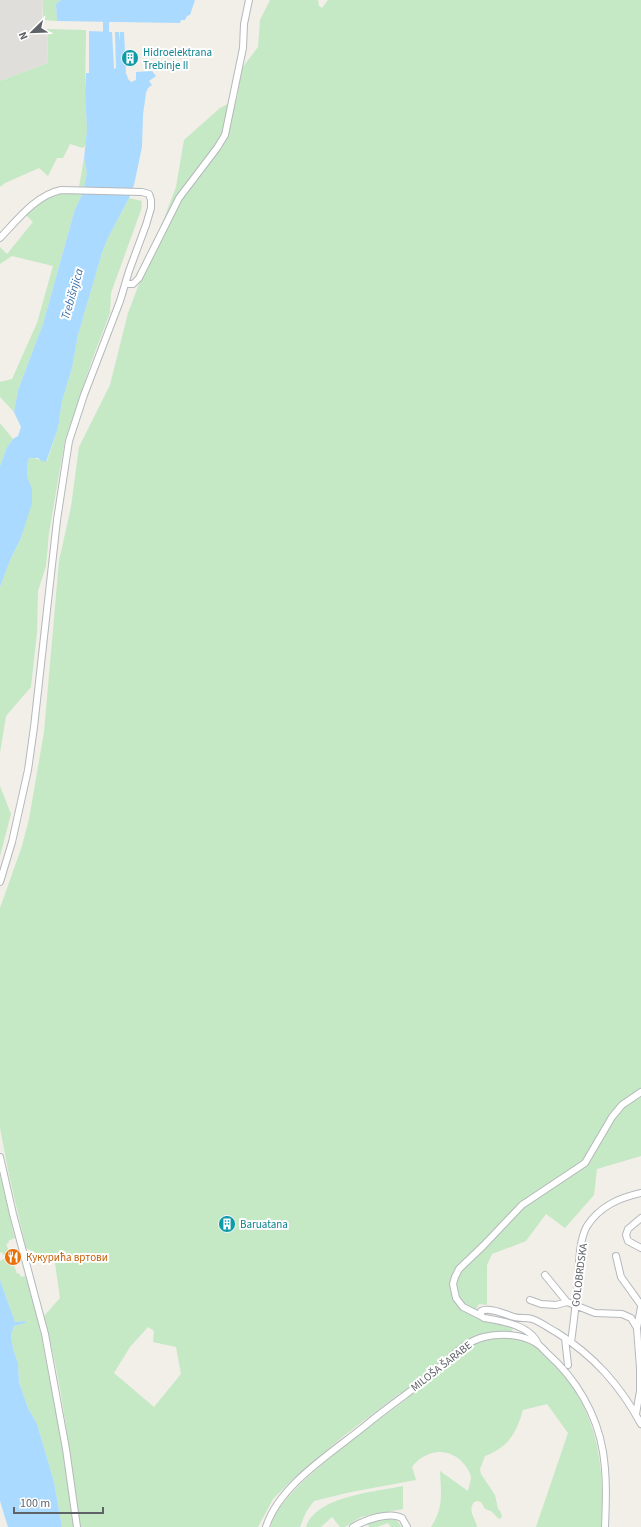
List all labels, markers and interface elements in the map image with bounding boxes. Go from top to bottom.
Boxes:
north arrow [12,12,52,52]
text: N [15,29,32,42]
place label: Hidroelektrana Trebinje II [143,45,212,73]
building icon: Hidroelektrana Trebinje II [120,48,140,68]
water label: Trebišnjica [57,266,88,322]
building icon: Baruatana [217,1214,237,1234]
place label: Baruatana [240,1217,288,1232]
street label: GOLOBRDSKA [568,1242,591,1308]
restaurant icon: Кукурића вртови [3,1247,23,1267]
place label: Кукурића вртови [26,1250,108,1265]
street label: MILOŠA ŠARABE [408,1338,475,1395]
scale bar [14,1489,103,1515]
text: 100 m [20,1495,50,1512]

